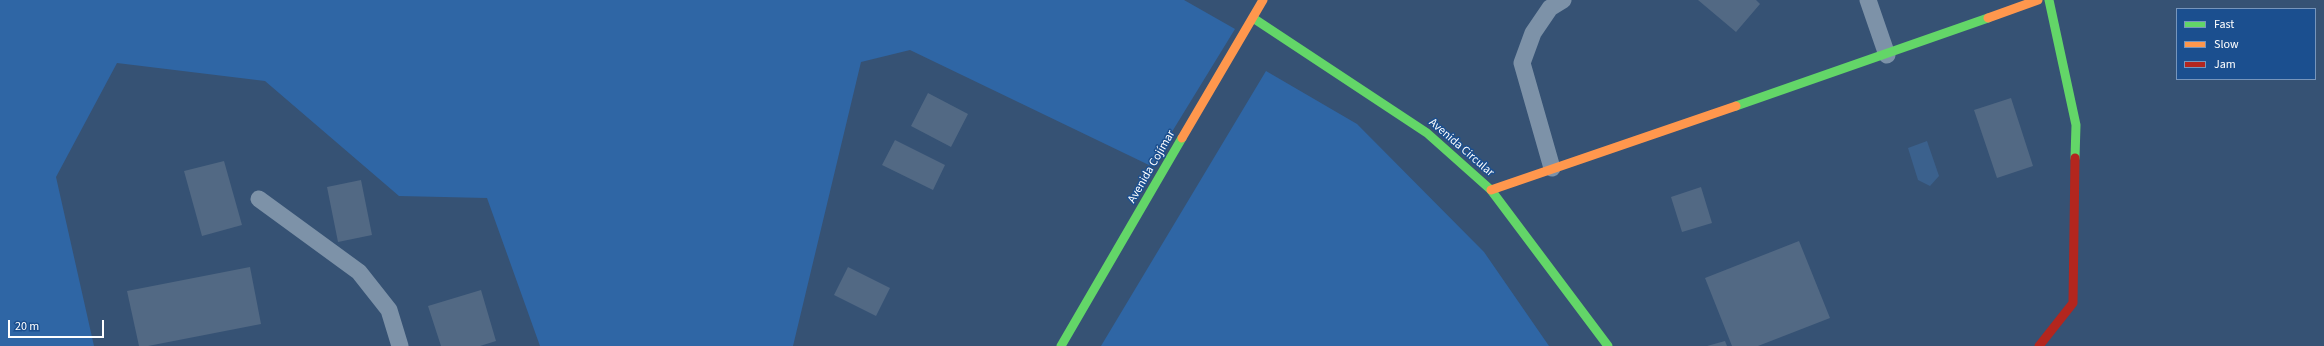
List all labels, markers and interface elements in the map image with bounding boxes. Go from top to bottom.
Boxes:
legend [2176,8,2316,80]
text: Fast [2214,16,2234,33]
text: Slow [2214,36,2239,53]
text: Jam [2214,56,2236,73]
street label: Avenida Circular [1425,116,1497,180]
street label: Avenida Cojímar [1125,128,1179,206]
scale bar [10,312,106,338]
text: 20 m [15,318,39,335]

